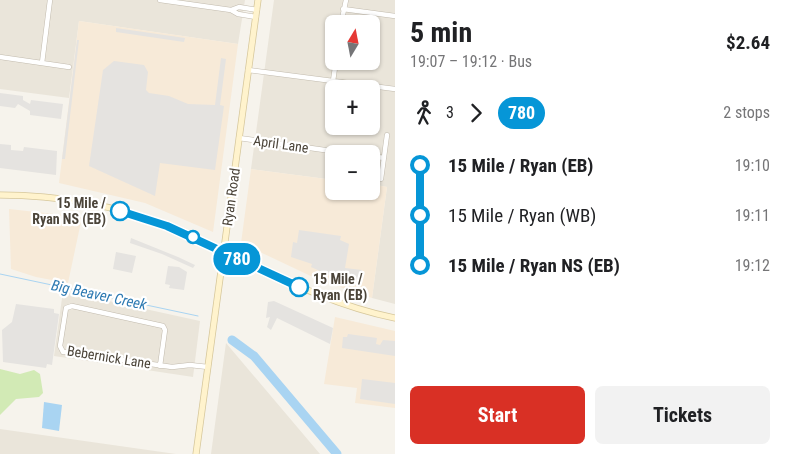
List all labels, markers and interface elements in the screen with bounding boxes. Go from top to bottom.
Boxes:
north arrow [325,15,380,70]
map controls [325,15,380,200]
text: 5 min [410,16,472,49]
text: $2.64 [726,31,770,54]
text: 19:07 – 19:12 · Bus [410,52,532,71]
button: + [325,80,380,135]
icon: walk [410,99,438,127]
icon: forward [462,99,490,127]
text: 780 [508,102,535,123]
text: 3 [446,103,454,122]
text: 2 stops [723,103,770,122]
street label: April Lane [252,132,310,156]
button: − [325,145,380,200]
text: 15 Mile / Ryan (EB) [448,154,594,177]
text: 19:10 [735,156,770,175]
street label: Ryan Road [219,167,243,227]
place label: 15 Mile / Ryan NS (EB) [32,195,106,228]
marker: 15 Mile / Ryan NS (EB) [110,201,130,221]
text: 15 Mile / Ryan (WB) [448,204,596,227]
text: 19:11 [735,206,770,225]
unlabelled marker [186,230,200,244]
line badge: 780 [208,243,266,275]
text: 780 [223,248,251,269]
text: 15 Mile / Ryan NS (EB) [448,254,620,277]
text: 19:12 [735,256,770,275]
place label: 15 Mile / Ryan (EB) [313,271,367,304]
water label: Big Beaver Creek [50,276,149,314]
marker: 15 Mile / Ryan (EB) [289,277,309,297]
street label: Bebernick Lane [66,342,152,372]
button: Start [410,386,585,444]
button: Tickets [595,386,770,444]

